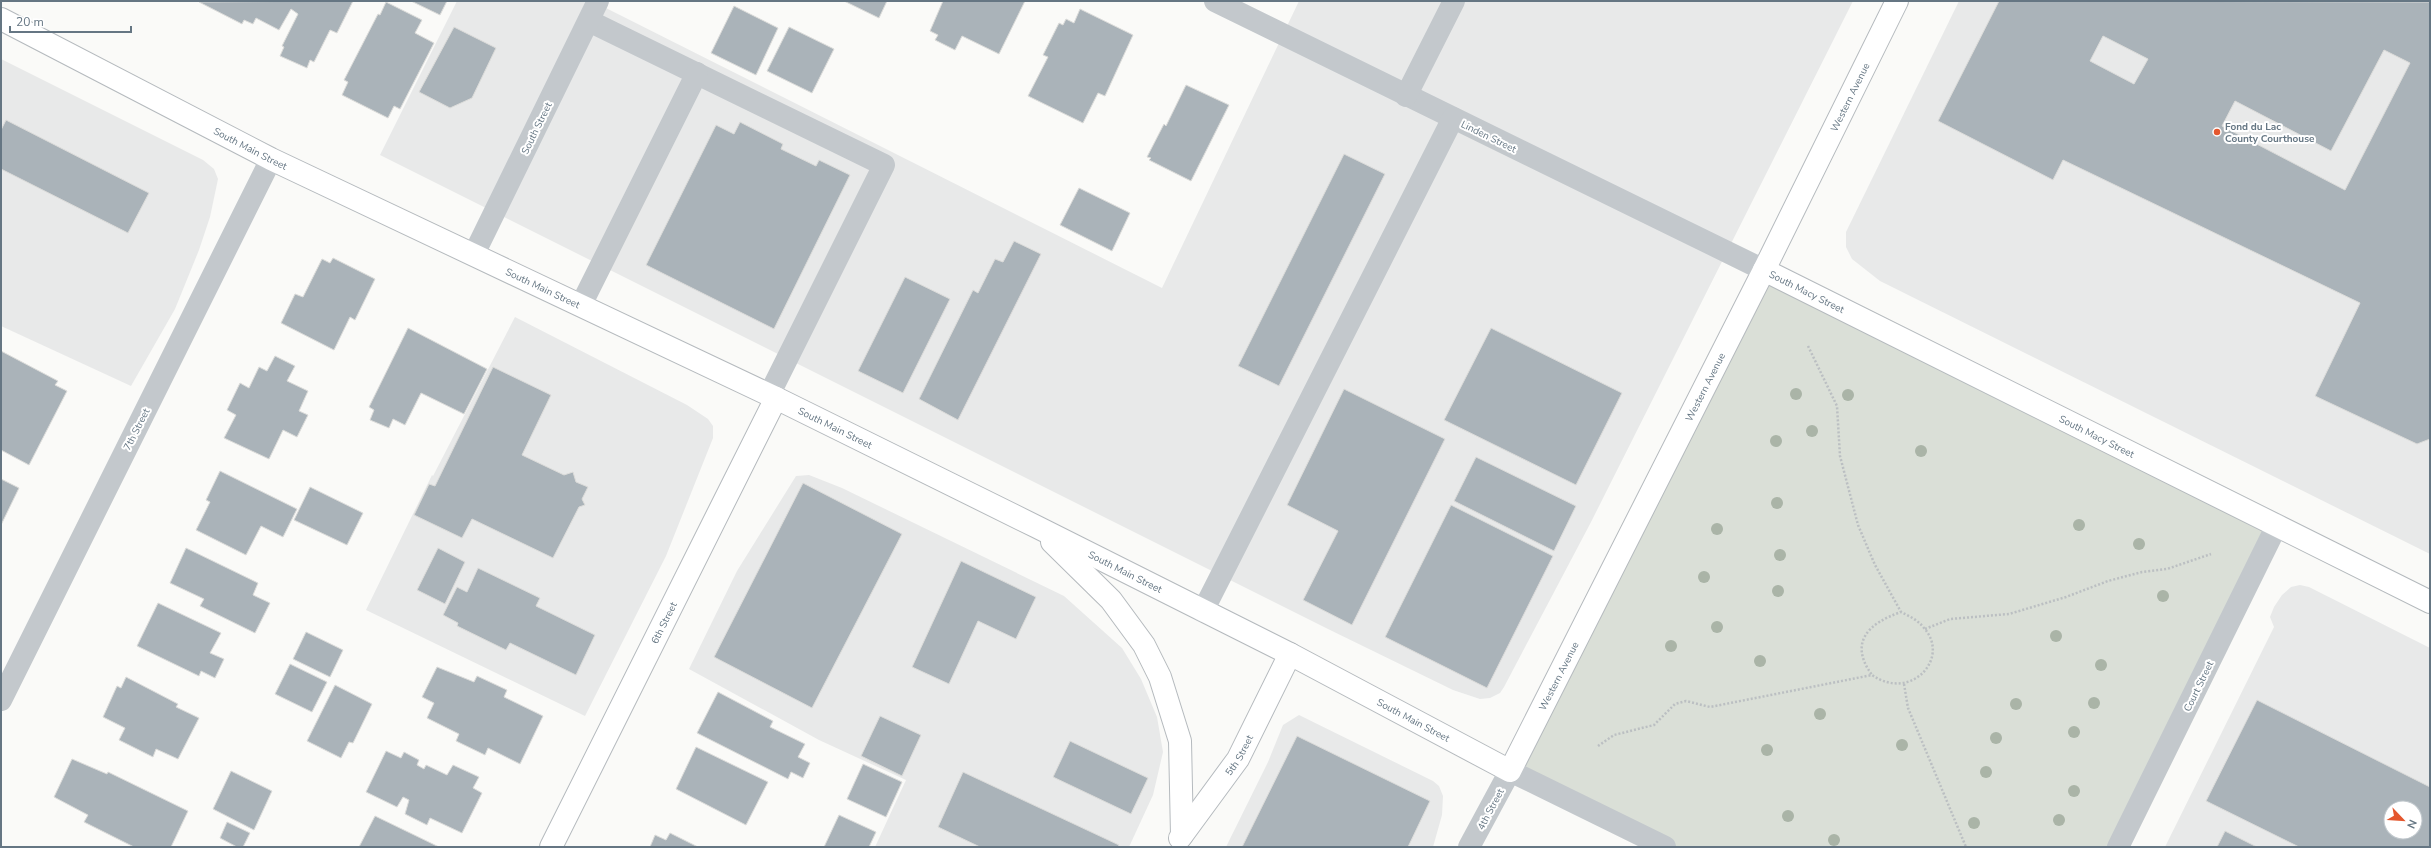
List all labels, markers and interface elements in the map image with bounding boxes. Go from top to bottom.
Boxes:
scale bar [10,8,131,34]
text: 20 m [16,14,44,30]
street label: Western Avenue [1828,61,1873,134]
street label: South Street [518,100,556,157]
street label: Linden Street [1458,117,1519,157]
place label: Fond du Lac County Courthouse [2225,120,2315,146]
street label: South Main Street [211,124,290,174]
marker: Fond du Lac County Courthouse [2212,127,2222,137]
street label: South Main Street [503,265,583,312]
street label: South Macy Street [1766,268,1847,317]
street label: Western Avenue [1682,351,1729,424]
street label: South Main Street [796,404,875,453]
street label: 7th Street [120,406,154,453]
street label: South Macy Street [2056,412,2137,462]
street label: South Main Street [1086,548,1165,597]
street label: 6th Street [648,599,681,646]
street label: Western Avenue [1536,640,1582,713]
street label: Court Street [2181,658,2217,714]
street label: South Main Street [1374,695,1453,746]
street label: 5th Street [1222,732,1257,779]
street label: 4th Street [1474,786,1508,833]
north arrow [2383,800,2423,840]
text: N [2403,817,2420,831]

